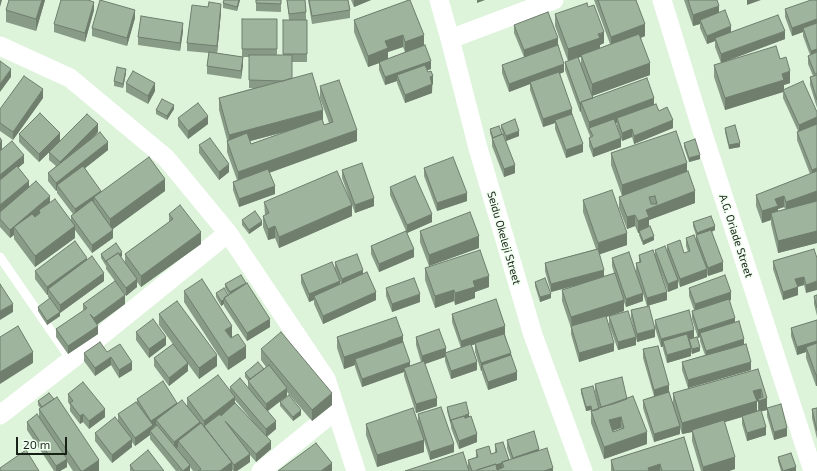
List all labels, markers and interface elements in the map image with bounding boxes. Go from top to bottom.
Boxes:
street label: Seidu Okeleji Street [484,190,524,286]
street label: A.G. Oriade Street [716,193,756,279]
scale bar [18,429,69,455]
text: 20 m [23,437,50,451]

